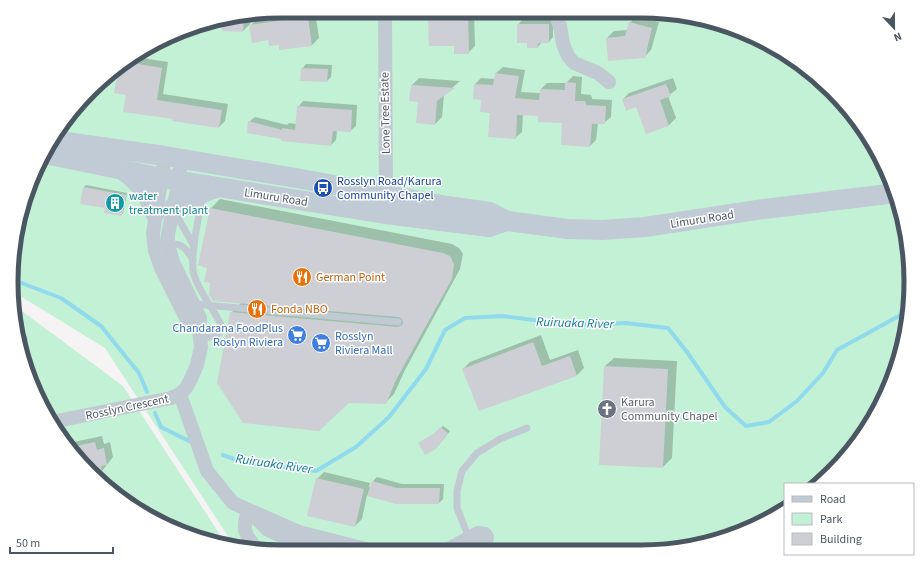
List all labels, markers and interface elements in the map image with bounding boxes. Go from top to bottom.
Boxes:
north arrow [874,8,914,48]
text: N [891,28,904,45]
street label: Lone Tree Estate [376,72,395,154]
place label: Rosslyn Road/Karura Community Chapel [337,173,441,204]
bus stop icon: Rosslyn Road/Karura Community Chapel [312,177,334,199]
street label: Limuru Road [243,184,309,211]
place label: water treatment plant [129,188,208,219]
building icon: water treatment plant [104,192,126,214]
street label: Limuru Road [669,206,735,233]
restaurant icon: German Point [291,266,313,288]
place label: German Point [316,269,385,286]
restaurant icon: Fonda NBO [246,298,268,320]
place label: Fonda NBO [271,301,328,318]
water label: Ruiruaka River [536,313,615,333]
place label: Chandarana FoodPlus Roslyn Riviera [173,320,283,351]
supermarket icon: Chandarana FoodPlus Roslyn Riviera [286,324,308,346]
place label: Rosslyn Riviera Mall [335,328,393,359]
supermarket icon: Rosslyn Riviera Mall [310,332,332,354]
street label: Rosslyn Crescent [84,390,170,425]
place label: Karura Community Chapel [621,394,717,425]
church icon: Karura Community Chapel [596,398,618,420]
water label: Ruiruaka River [234,450,314,478]
legend [784,483,914,555]
text: Road [820,491,846,508]
text: Park [820,511,842,528]
scale bar [10,529,113,555]
text: Building [820,531,862,548]
text: 50 m [16,535,40,552]

